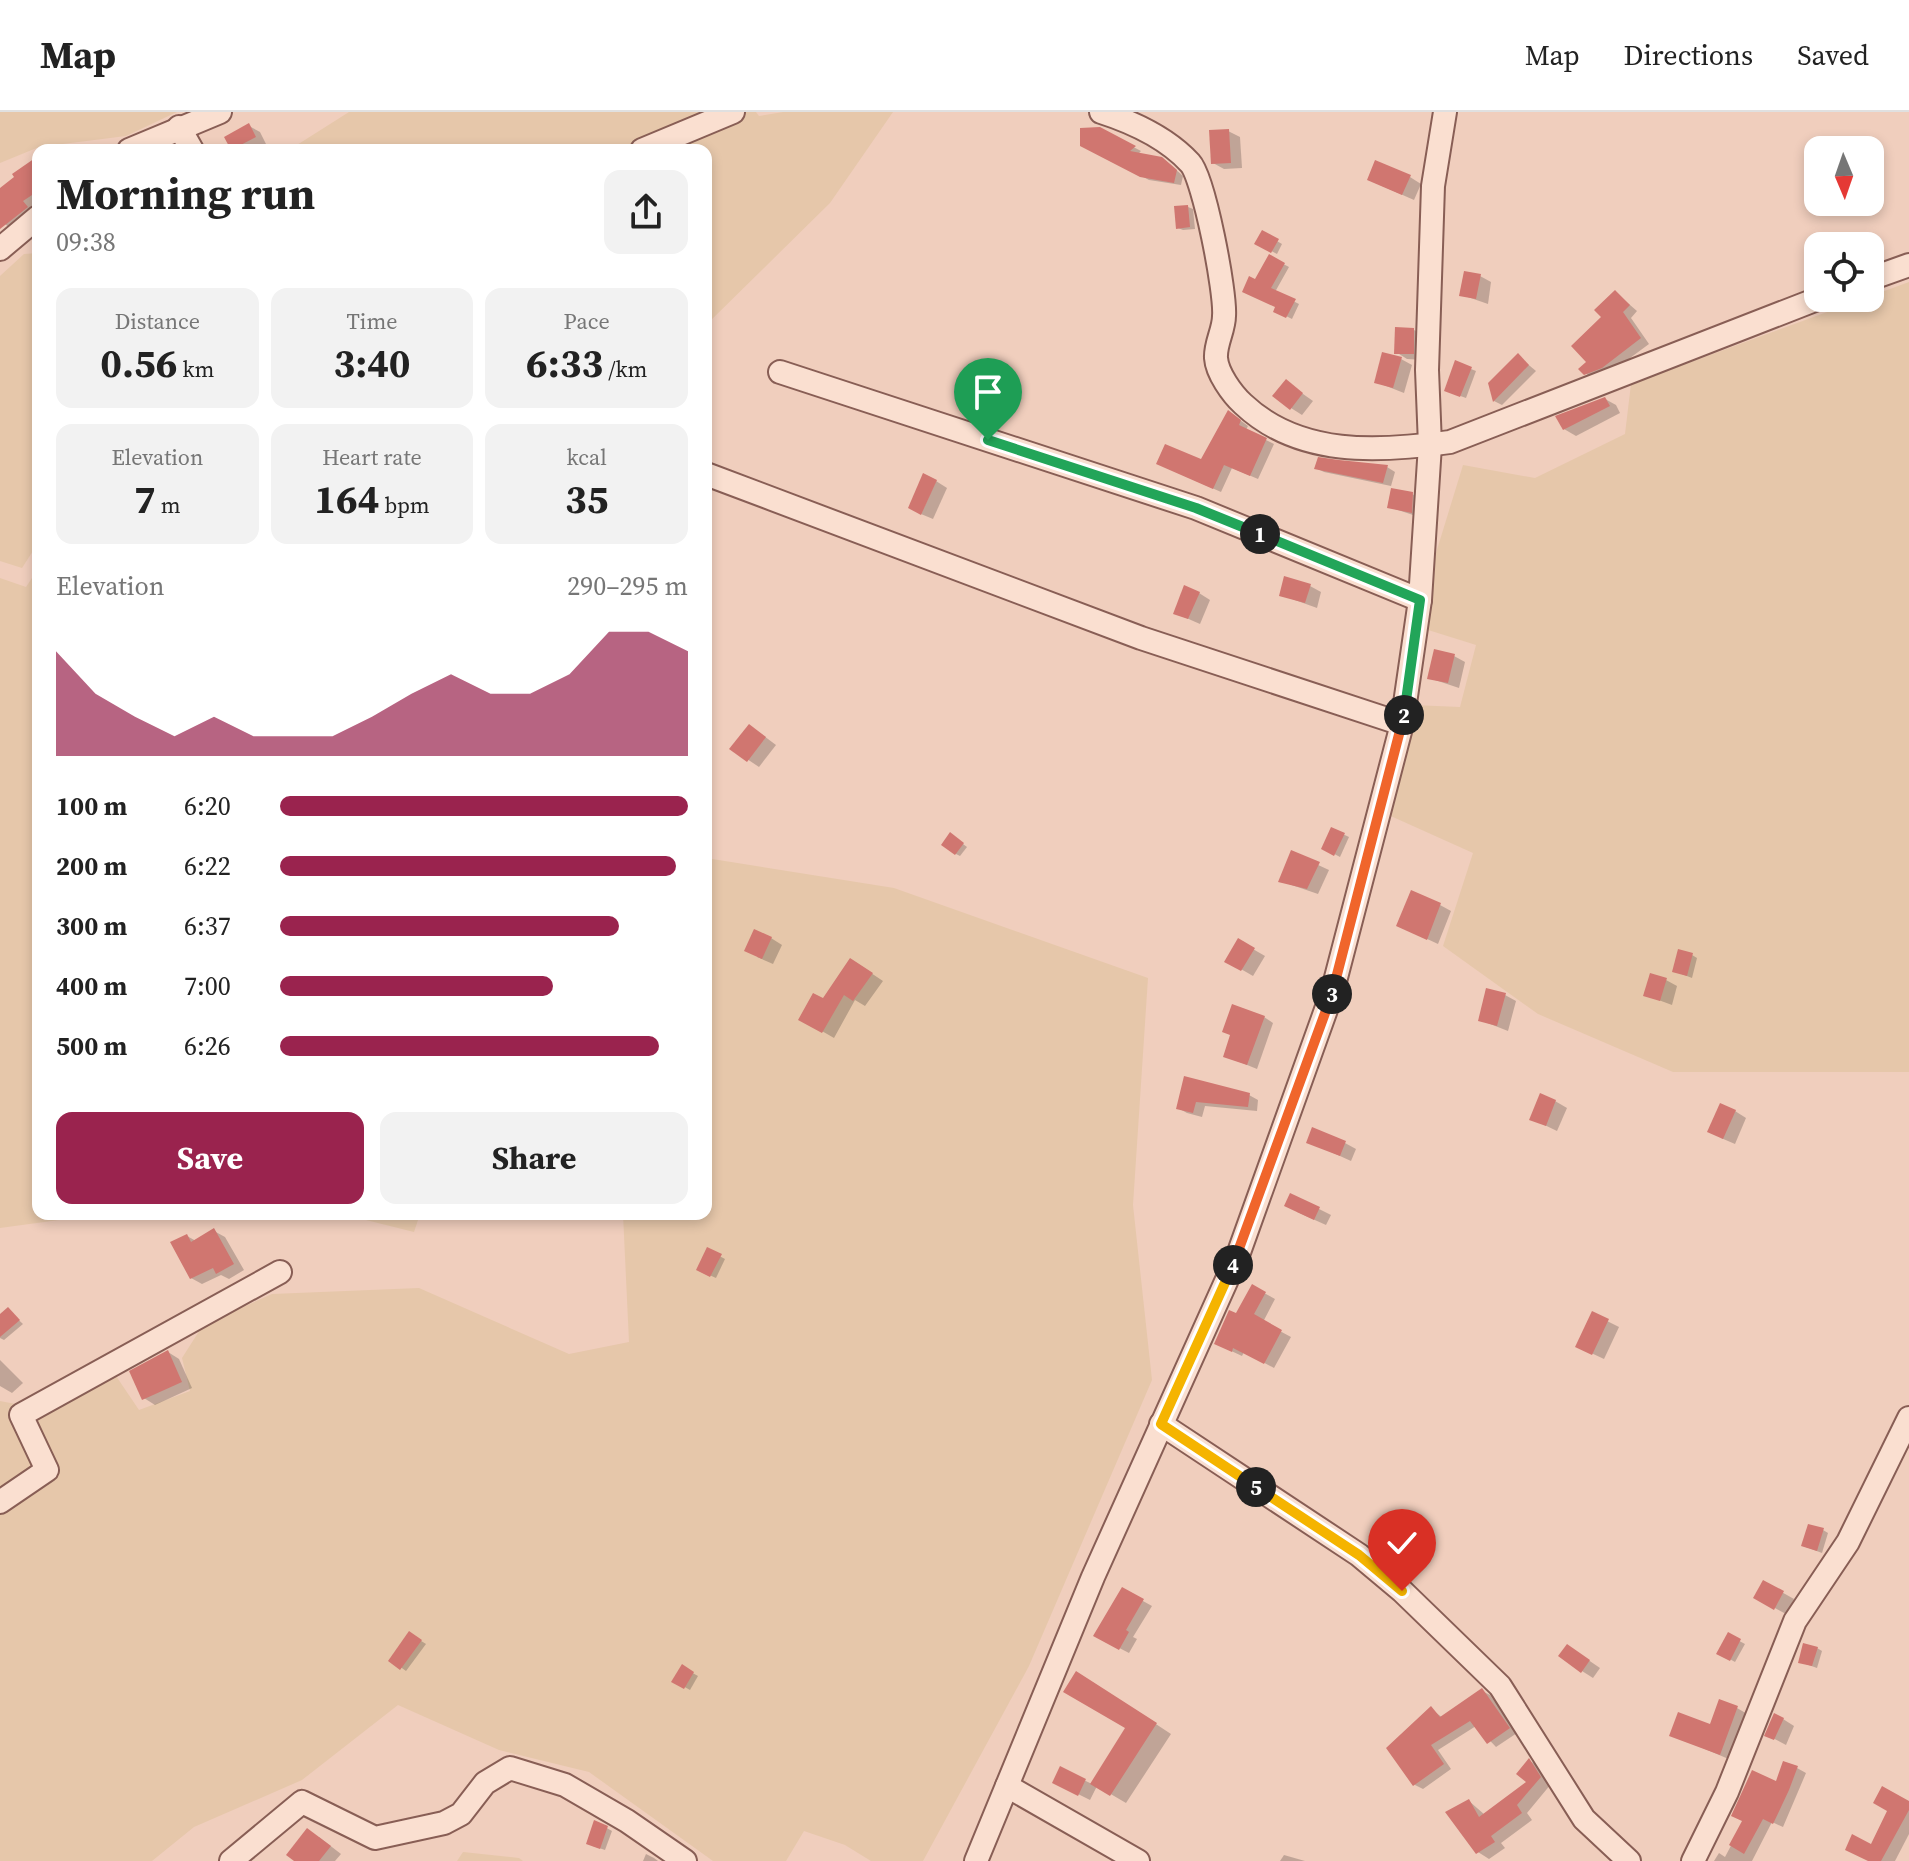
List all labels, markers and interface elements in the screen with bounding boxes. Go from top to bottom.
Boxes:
text: Map [40,29,116,81]
text: Map [1525,36,1580,74]
text: Directions [1624,36,1753,74]
text: Saved [1797,36,1869,74]
north arrow [1804,136,1884,216]
map controls [1804,136,1884,312]
text: Morning run [56,163,315,224]
button: share [604,170,688,254]
text: 09:38 [56,224,116,260]
button: locate [1804,232,1884,312]
text: Distance [115,306,200,336]
text: Time [347,306,397,336]
text: Pace [564,306,610,336]
text: 0.56 [100,336,177,390]
text: 3:40 [333,336,411,390]
text: 6:33 [526,336,603,390]
text: km [177,354,214,384]
text: /km [603,354,647,384]
pin [954,358,1022,440]
icon: arrive [966,370,1010,414]
text: Elevation [111,442,203,472]
text: Heart rate [322,442,422,472]
text: kcal [567,442,607,472]
text: 7 [134,472,156,526]
text: 164 [314,472,379,526]
text: 35 [565,472,608,526]
text: m [156,490,181,520]
text: bpm [379,490,430,520]
pin: 1 [1240,514,1280,554]
text: 1 [1254,519,1266,549]
text: Elevation [56,568,165,604]
text: 290–295 m [567,568,688,604]
pin: 2 [1384,695,1424,735]
text: 2 [1398,700,1410,730]
text: 100 m [56,788,127,824]
text: 6:20 [184,788,231,824]
text: 200 m [56,848,127,884]
text: 6:22 [184,848,231,884]
text: 300 m [56,908,127,944]
text: 6:37 [184,908,231,944]
text: 400 m [56,968,127,1004]
text: 7:00 [184,968,231,1004]
pin: 3 [1312,974,1352,1014]
text: 3 [1326,979,1338,1009]
text: 500 m [56,1028,127,1064]
text: 6:26 [184,1028,231,1064]
button: Save [56,1112,364,1204]
button: Share [380,1112,688,1204]
pin: 4 [1213,1245,1253,1285]
text: 4 [1227,1250,1239,1280]
pin: 5 [1236,1467,1276,1507]
text: 5 [1250,1472,1262,1502]
pin [1368,1509,1436,1591]
icon: check [1380,1521,1424,1565]

